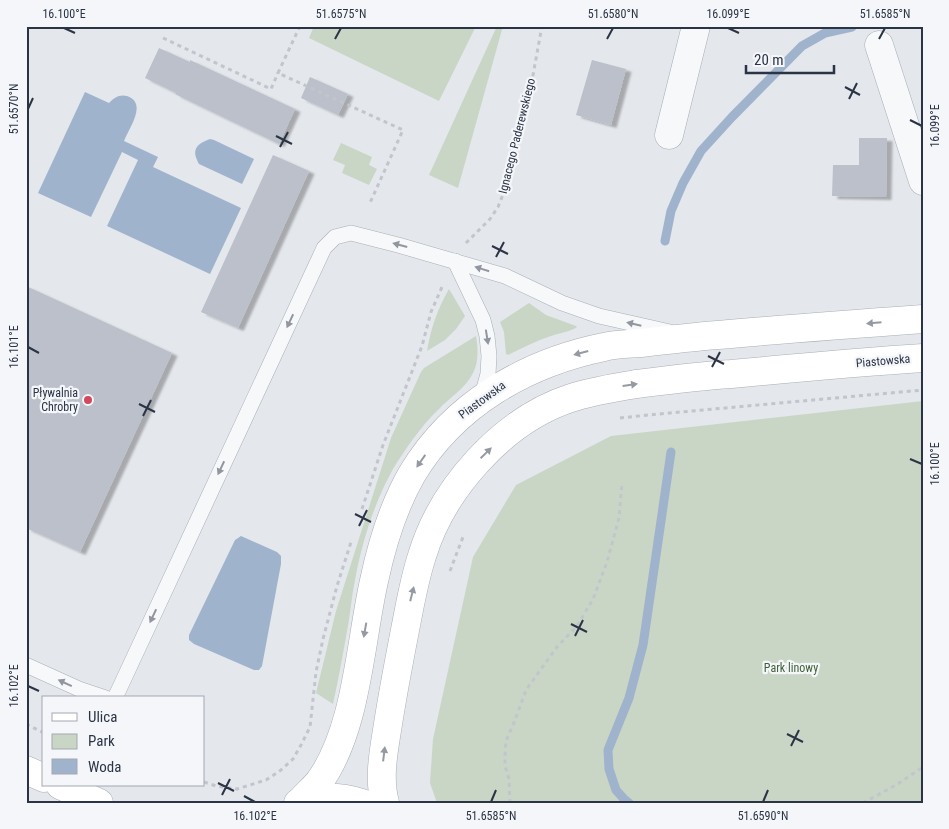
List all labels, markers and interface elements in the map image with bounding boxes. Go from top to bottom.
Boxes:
text: 16.100°E [42,7,86,21]
text: 51.6575°N [316,7,366,21]
text: 51.6580°N [588,7,638,21]
text: 16.099°E [706,7,750,21]
text: 51.6585°N [860,7,910,21]
scale bar [746,42,834,74]
text: 20 m [754,51,784,69]
street label: Ignacego Paderewskiego [496,77,538,195]
text: 51.6570°N [7,84,21,134]
text: 16.099°E [928,104,942,148]
one-way arrow [392,241,407,249]
one-way arrow [474,264,489,272]
one-way arrow [286,314,294,328]
one-way arrow [866,319,882,327]
one-way arrow [626,320,641,328]
text: 16.101°E [7,325,21,369]
one-way arrow [483,330,491,346]
one-way arrow [574,349,589,357]
street label: Piastowska [855,352,911,370]
street label: Piastowska [456,378,508,422]
one-way arrow [622,381,638,389]
place label: Pływalnia Chrobry [33,386,78,414]
marker: Pływalnia Chrobry [82,394,94,406]
text: 16.100°E [928,442,942,486]
one-way arrow [480,447,492,459]
one-way arrow [416,454,426,468]
one-way arrow [217,461,225,475]
one-way arrow [408,587,416,602]
one-way arrow [148,609,156,623]
one-way arrow [360,622,368,638]
park label: Park linowy [764,661,818,675]
text: 16.102°E [7,664,21,708]
one-way arrow [58,679,72,687]
legend [42,696,205,786]
text: Ulica [88,708,117,726]
text: Park [88,732,115,750]
one-way arrow [380,746,388,762]
text: Woda [88,758,121,776]
text: 16.102°E [233,809,277,823]
text: 51.6585°N [466,809,516,823]
text: 51.6590°N [738,809,788,823]

